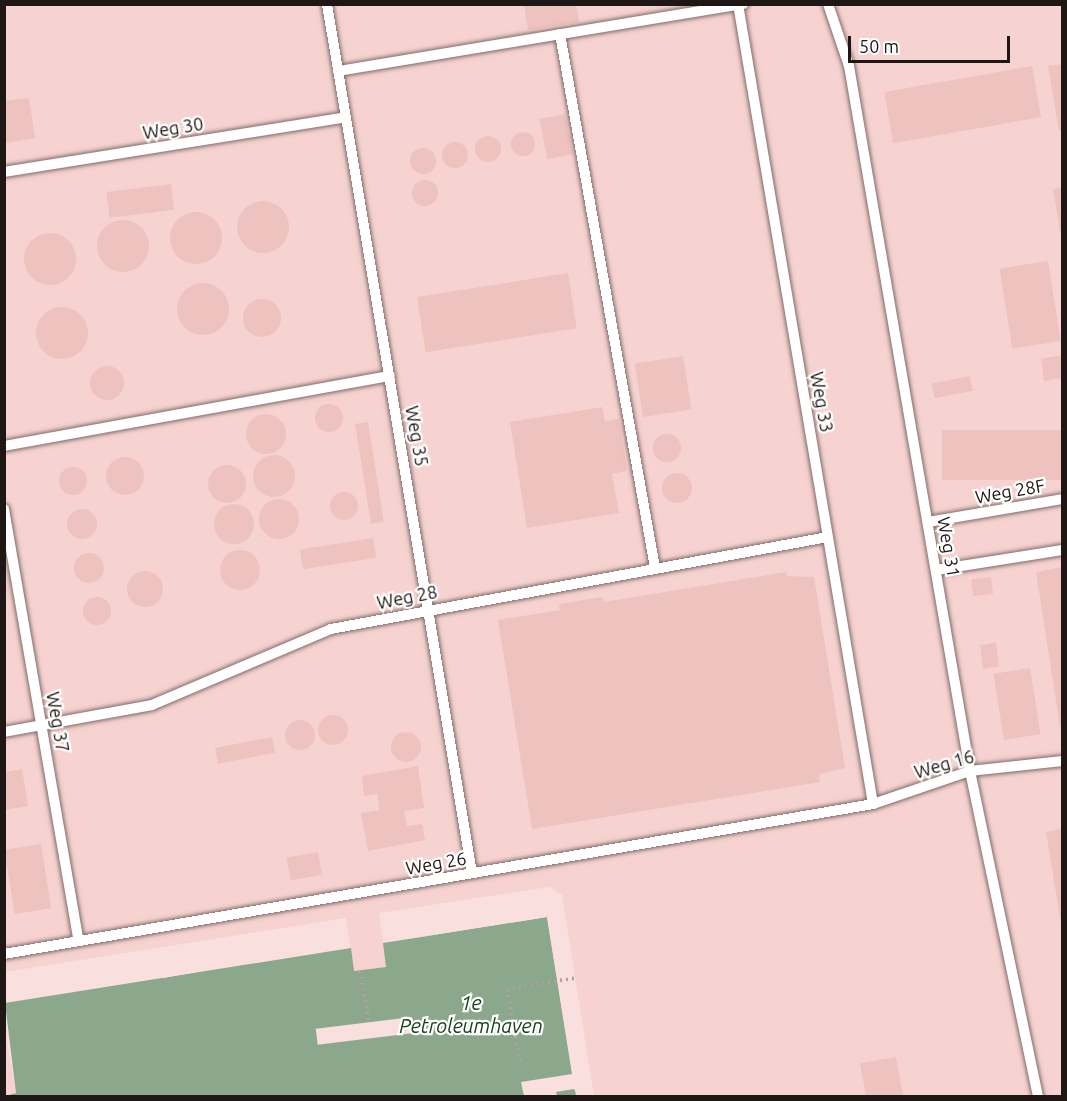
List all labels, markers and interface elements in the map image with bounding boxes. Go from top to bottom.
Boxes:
scale bar [851,24,1013,62]
text: 50 m [859,36,899,56]
street label: Weg 30 [141,113,205,143]
street label: Weg 33 [806,370,838,434]
street label: Weg 35 [401,404,433,468]
street label: Weg 28F [973,474,1047,508]
street label: Weg 31 [933,515,965,579]
street label: Weg 28 [375,581,439,613]
street label: Weg 37 [42,690,74,754]
street label: Weg 16 [912,745,976,783]
street label: Weg 26 [404,847,468,879]
water label: 1e Petroleumhaven [399,990,543,1037]

